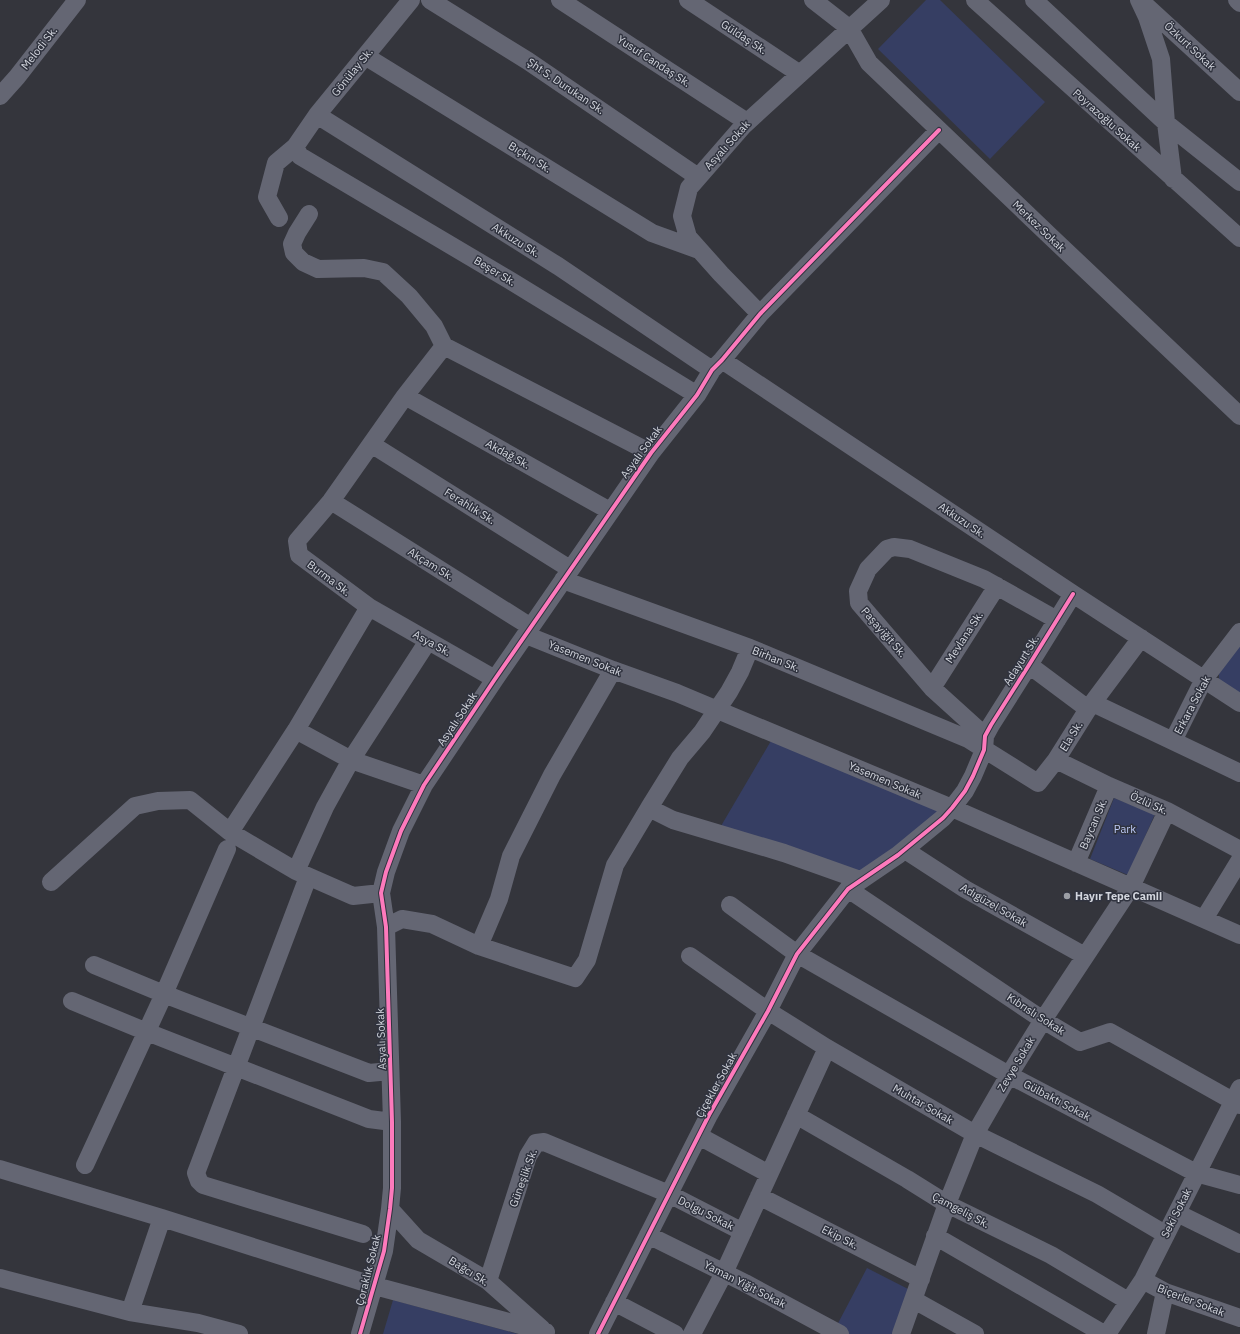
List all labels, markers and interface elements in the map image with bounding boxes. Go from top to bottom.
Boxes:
street label: Güldaş Sk. [718,17,770,57]
street label: Özkurt Sokak [1161,19,1219,74]
street label: Melodi Sk. [18,24,60,72]
street label: Yusuf Candaş Sk. [615,32,693,90]
street label: Gönülay Sk. [328,45,376,99]
street label: Şht S. Durukan Sk. [525,55,607,117]
street label: Poyrazoğlu Sokak [1070,86,1144,154]
street label: Asyalı Sokak [701,117,753,173]
street label: Bıçkın Sk. [506,138,554,176]
street label: Merkez Sokak [1010,197,1069,255]
street label: Akkuzu Sk. [489,220,543,260]
street label: Beşer Sk. [471,253,519,289]
street label: Asyalı Sokak [617,423,665,481]
street label: Akdağ Sk. [483,436,533,472]
street label: Ferahlık Sk. [442,485,498,527]
street label: Akkuzu Sk. [936,499,988,541]
street label: Akçam Sk. [405,544,457,584]
street label: Burma Sk. [305,557,353,599]
street label: Paşayiğit Sk. [858,604,910,660]
street label: Mevlana Sk. [942,608,986,666]
street label: Asya Sk. [411,627,453,659]
street label: Adayurt Sk. [1000,632,1042,688]
street label: Yasemen Sokak [546,637,624,679]
street label: Birhan Sk. [750,643,802,675]
street label: Erkara Sokak [1171,673,1213,737]
street label: Asyalı Sokak [434,689,480,749]
street label: Ela Sk. [1056,718,1086,754]
street label: Yasemen Sokak [847,758,924,802]
street label: Özlü Sk. [1128,788,1170,818]
street label: Baycan Sk. [1076,796,1110,852]
park label: Park [1114,822,1136,836]
street label: Adıgüzel Sokak [958,880,1030,930]
place label: Hayır Tepe Camii [1075,889,1162,903]
marker: Hayır Tepe Camii [1062,891,1072,901]
street label: Kıbrıslı Sokak [1004,990,1068,1038]
street label: Asyalı Sokak [373,1008,389,1070]
street label: Zevye Sokak [994,1034,1038,1094]
street label: Çiçekler Sokak [692,1050,740,1120]
street label: Gülbaktı Sokak [1021,1076,1093,1124]
street label: Muhtar Sokak [890,1081,956,1127]
street label: Güneşlik Sk. [506,1147,540,1209]
street label: Seki Sokak [1158,1186,1194,1240]
street label: Çamgeliş Sk. [930,1189,992,1231]
street label: Dolgu Sokak [676,1193,737,1233]
street label: Ekip Sk. [819,1222,861,1252]
street label: Çoraklık Sokak [352,1233,384,1307]
street label: Bağcı Sk. [446,1253,492,1289]
street label: Yaman Yiğit Sokak [702,1257,789,1311]
street label: Biçerler Sokak [1155,1281,1227,1319]

